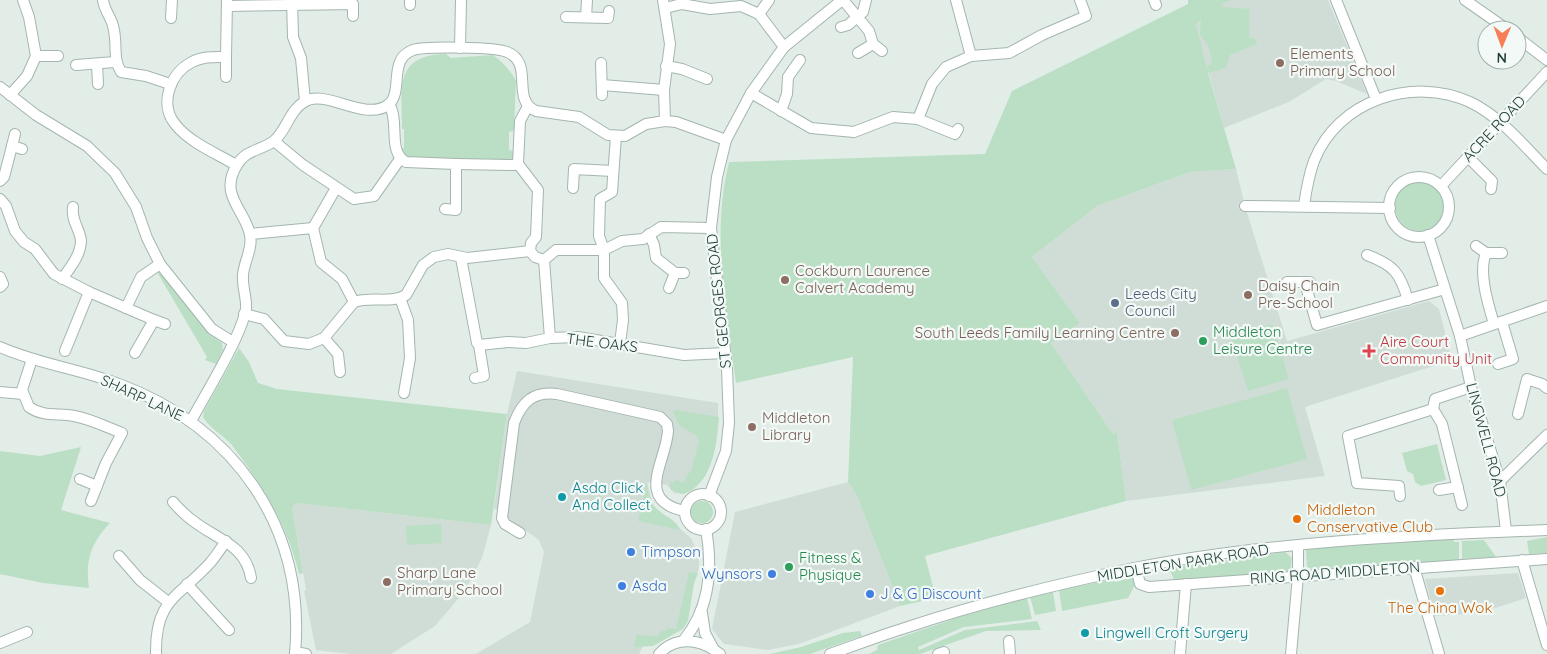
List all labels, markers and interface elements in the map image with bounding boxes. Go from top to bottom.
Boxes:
north arrow [1477,20,1527,70]
place label: Elements Primary School [1290,44,1395,80]
text: N [1496,49,1507,67]
marker: Elements Primary School [1274,57,1286,69]
street label: ACRE ROAD [1458,91,1529,166]
street label: ST GEORGES ROAD [702,233,735,369]
place label: Cockburn Laurence Calvert Academy [795,261,930,297]
marker: Cockburn Laurence Calvert Academy [779,274,791,286]
place label: Daisy Chain Pre-School [1258,276,1340,312]
place label: Leeds City Council [1125,284,1197,320]
marker: Daisy Chain Pre-School [1242,289,1254,301]
marker: Leeds City Council [1109,297,1121,309]
place label: Middleton Leisure Centre [1213,322,1312,358]
place label: South Leeds Family Learning Centre [915,323,1165,342]
marker: South Leeds Family Learning Centre [1169,327,1181,339]
street label: THE OAKS [565,329,639,356]
place label: Aire Court Community Unit [1380,332,1492,368]
marker: Middleton Leisure Centre [1197,335,1209,347]
marker: Aire Court Community Unit [1362,344,1376,358]
street label: SHARP LANE [98,370,187,425]
street label: LINGWELL ROAD [1462,381,1511,499]
place label: Middleton Library [762,408,830,444]
marker: Middleton Library [746,421,758,433]
place label: Asda Click And Collect [572,478,651,514]
marker: Asda Click And Collect [556,491,568,503]
place label: Middleton Conservative Club [1307,500,1433,536]
marker: Middleton Conservative Club [1291,513,1303,525]
street label: MIDDLETON PARK ROAD [1096,540,1270,585]
place label: Timpson [641,542,701,561]
marker: Timpson [625,546,637,558]
place label: Fitness & Physique [799,548,861,584]
street label: RING ROAD MIDDLETON [1249,557,1421,588]
marker: Fitness & Physique [783,561,795,573]
place label: Sharp Lane Primary School [397,563,502,599]
place label: Wynsors [701,564,762,583]
marker: Wynsors [766,568,778,580]
marker: Sharp Lane Primary School [381,576,393,588]
place label: Asda [632,576,667,595]
marker: Asda [616,580,628,592]
place label: J & G Discount [880,584,982,603]
marker: The China Wok [1434,585,1446,597]
marker: J & G Discount [864,588,876,600]
place label: The China Wok [1388,598,1492,617]
place label: Lingwell Croft Surgery [1095,623,1248,642]
marker: Lingwell Croft Surgery [1079,627,1091,639]

